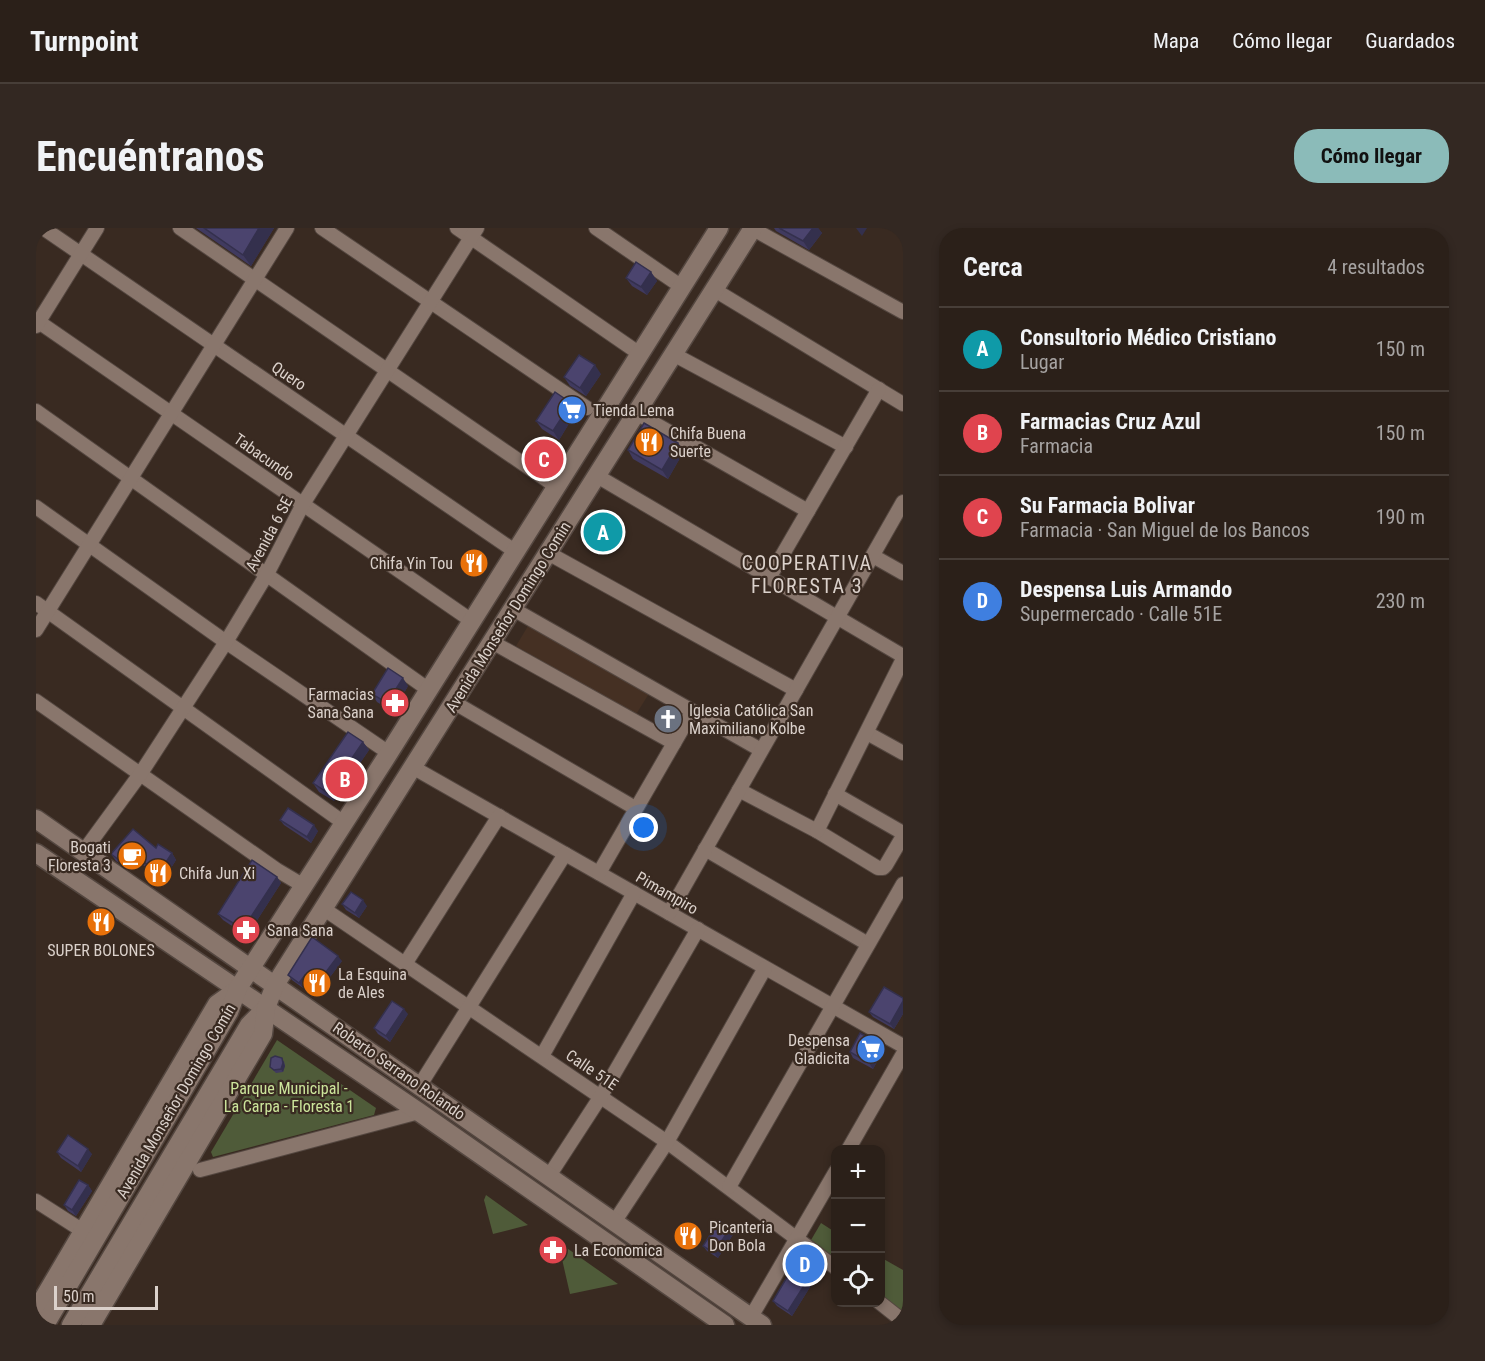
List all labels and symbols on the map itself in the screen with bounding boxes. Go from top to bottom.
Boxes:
street label: Quero [268,358,310,394]
supermarket icon: Tienda Lema [556,394,588,426]
place label: Tienda Lema [593,401,674,420]
place label: Chifa Buena Suerte [670,424,746,461]
restaurant icon: Chifa Buena Suerte [633,426,665,458]
street label: Tabacundo [230,429,298,485]
pin: C [524,436,564,482]
street label: Avenida 6 SE [241,493,297,574]
pin: A [584,510,622,554]
street label: Avenida Monseñor Domingo Comin [441,518,575,716]
restaurant icon: Chifa Yin Tou [458,547,490,579]
district label: COOPERATIVA FLORESTA 3 [741,551,873,598]
place label: Chifa Yin Tou [370,554,453,573]
place label: Farmacias Sana Sana [308,685,374,722]
pharmacy icon: Farmacias Sana Sana [379,687,411,719]
place label: Iglesia Católica San Maximiliano Kolbe [689,701,814,738]
church icon: Iglesia Católica San Maximiliano Kolbe [652,703,684,735]
pin: B [326,756,364,802]
your location [629,813,658,842]
place label: Bogati Floresta 3 [48,838,111,875]
cafe icon: Bogati Floresta 3 [116,840,148,872]
restaurant icon: Chifa Jun Xi [142,857,174,889]
place label: Chifa Jun Xi [179,864,255,883]
street label: Pimampiro [633,868,701,918]
restaurant icon: SUPER BOLONES [85,906,117,938]
pharmacy icon: Sana Sana [230,914,262,946]
place label: Sana Sana [267,921,333,940]
place label: SUPER BOLONES [47,941,155,960]
place label: La Esquina de Ales [338,965,407,1002]
restaurant icon: La Esquina de Ales [301,967,333,999]
street label: Avenida Monseñor Domingo Comín [112,1000,240,1202]
street label: Roberto Serrano Rolando [329,1018,469,1124]
place label: Despensa Gladicita [788,1031,850,1068]
supermarket icon: Despensa Gladicita [855,1033,887,1065]
street label: Calle 51E [562,1046,622,1094]
park label: Parque Municipal - La Carpa - Floresta 1 [224,1079,354,1116]
place label: Picanteria Don Bola [709,1218,773,1255]
restaurant icon: Picanteria Don Bola [672,1220,704,1252]
pharmacy icon: La Economica [537,1234,569,1266]
place label: La Economica [574,1241,663,1260]
pin: D [786,1242,824,1286]
scale bar [54,1283,158,1310]

